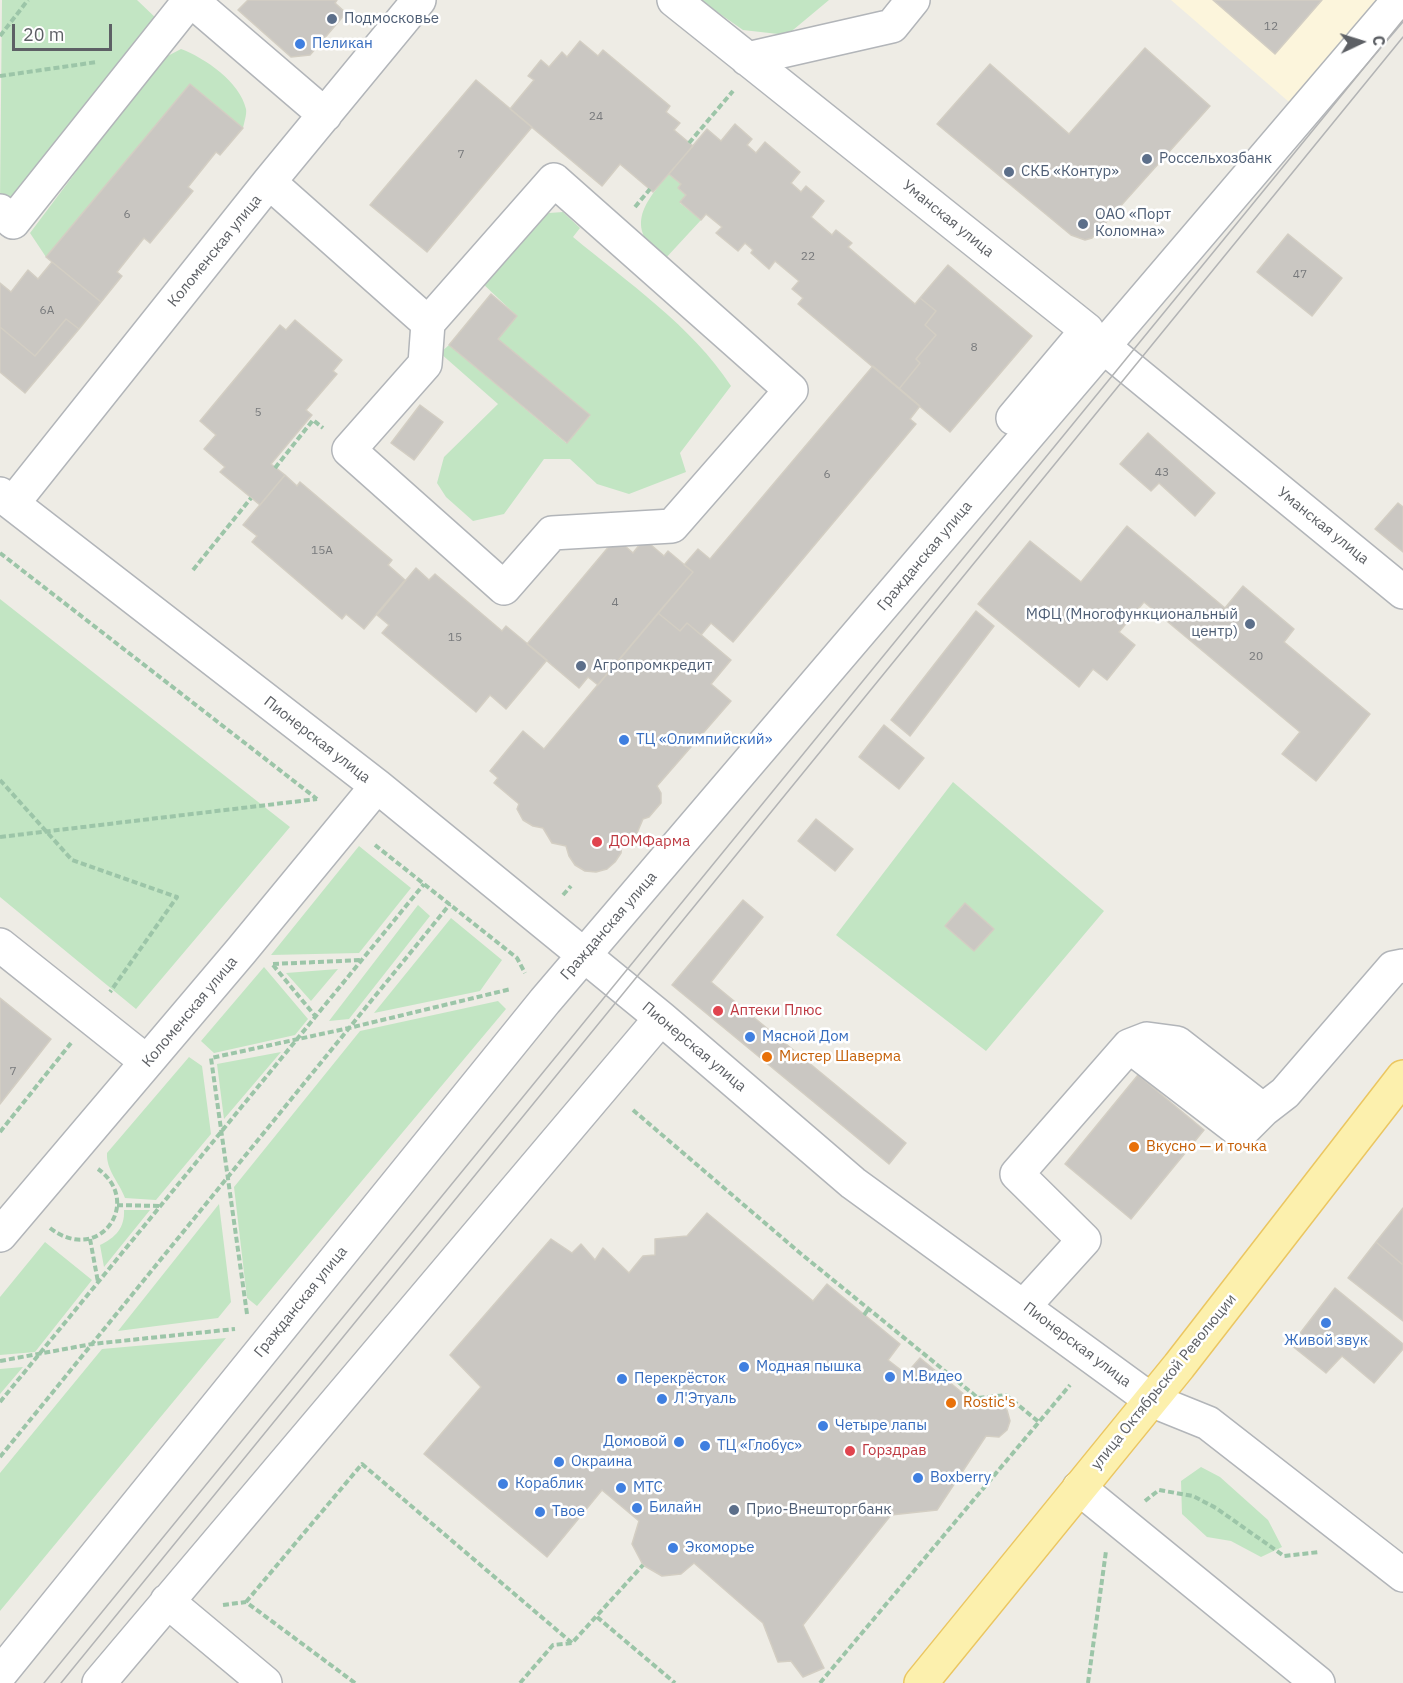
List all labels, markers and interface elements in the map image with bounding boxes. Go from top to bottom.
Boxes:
place label: Подмосковье [344,10,439,28]
scale bar [15,12,116,50]
marker: Подмосковье [325,12,339,26]
north arrow [1331,12,1391,72]
house number: 12 [1264,20,1278,34]
text: 20 m [23,23,65,46]
place label: Пеликан [312,35,373,53]
text: С [1369,35,1389,47]
marker: Пеликан [293,37,307,51]
house number: 24 [589,110,603,124]
house number: 7 [457,148,465,162]
place label: Россельхозбанк [1159,150,1272,168]
marker: Россельхозбанк [1140,152,1154,166]
place label: СКБ «Контур» [1021,163,1119,181]
marker: СКБ «Контур» [1002,165,1016,179]
street label: Уманская улица [899,177,997,261]
street label: Коломенская улица [164,191,266,311]
place label: ОАО «Порт Коломна» [1095,206,1171,241]
house number: 6 [123,208,131,222]
marker: ОАО «Порт Коломна» [1076,217,1090,231]
house number: 22 [801,250,815,264]
house number: 47 [1293,268,1307,282]
house number: 6А [40,304,54,318]
house number: 8 [970,341,978,355]
house number: 5 [254,406,262,420]
house number: 43 [1155,466,1169,480]
house number: 6 [823,468,831,482]
street label: Уманская улица [1274,484,1372,568]
street label: Гражданская улица [874,497,976,615]
house number: 15А [311,544,333,558]
house number: 4 [611,596,619,610]
place label: МФЦ (Многофункциональный центр) [1026,606,1238,641]
marker: МФЦ (Многофункциональный центр) [1243,617,1257,631]
house number: 15 [448,631,462,645]
house number: 20 [1249,650,1263,664]
place label: Агропромкредит [593,657,712,675]
marker: Агропромкредит [574,659,588,673]
street label: Пионерская улица [260,693,374,787]
place label: ТЦ «Олимпийский» [636,731,772,749]
marker: ТЦ «Олимпийский» [617,733,631,747]
place label: ДОМФарма [609,833,690,851]
marker: ДОМФарма [590,835,604,849]
street label: Гражданская улица [557,868,661,984]
street label: Коломенская улица [138,953,242,1071]
street label: Пионерская улица [638,998,750,1096]
place label: Аптеки Плюс [730,1002,822,1020]
marker: Аптеки Плюс [711,1004,725,1018]
place label: Мясной Дом [762,1028,849,1046]
marker: Мясной Дом [743,1030,757,1044]
place label: Мистер Шаверма [779,1048,901,1066]
marker: Мистер Шаверма [760,1050,774,1064]
house number: 7 [9,1065,17,1079]
place label: Вкусно — и точка [1146,1138,1267,1156]
marker: Вкусно — и точка [1127,1140,1141,1154]
street label: Гражданская улица [251,1243,351,1361]
street label: улица Октябрьской Революции [1088,1291,1240,1473]
street label: Пионерская улица [1020,1299,1134,1391]
marker: Живой звук [1319,1316,1333,1330]
place label: Живой звук [1284,1332,1368,1350]
place label: Модная пышка [756,1358,861,1376]
marker: Модная пышка [737,1360,751,1374]
place label: М.Видео [902,1368,962,1386]
place label: Перекрёсток [634,1370,726,1388]
marker: М.Видео [883,1370,897,1384]
marker: Перекрёсток [615,1372,629,1386]
place label: Л'Этуаль [674,1390,736,1408]
marker: Л'Этуаль [655,1392,669,1406]
place label: Rostic's [963,1394,1015,1412]
marker: Rostic's [944,1396,958,1410]
place label: Четыре лапы [835,1417,927,1435]
marker: Четыре лапы [816,1419,830,1433]
place label: Домовой [603,1433,667,1451]
marker: Домовой [672,1435,686,1449]
place label: ТЦ «Глобус» [717,1437,802,1455]
marker: ТЦ «Глобус» [698,1439,712,1453]
place label: Горздрав [862,1442,927,1460]
marker: Горздрав [843,1444,857,1458]
place label: Окраина [571,1453,632,1471]
marker: Окраина [552,1455,566,1469]
place label: Boxberry [930,1469,991,1487]
marker: Boxberry [911,1471,925,1485]
place label: Кораблик [515,1475,584,1493]
marker: Кораблик [496,1477,510,1491]
place label: МТС [633,1479,663,1497]
marker: МТС [614,1481,628,1495]
place label: Билайн [649,1499,701,1517]
marker: Билайн [630,1501,644,1515]
place label: Прио-Внешторгбанк [746,1501,892,1519]
place label: Твое [552,1503,585,1521]
marker: Прио-Внешторгбанк [727,1503,741,1517]
marker: Твое [533,1505,547,1519]
place label: Экоморье [685,1539,754,1557]
marker: Экоморье [666,1541,680,1555]

